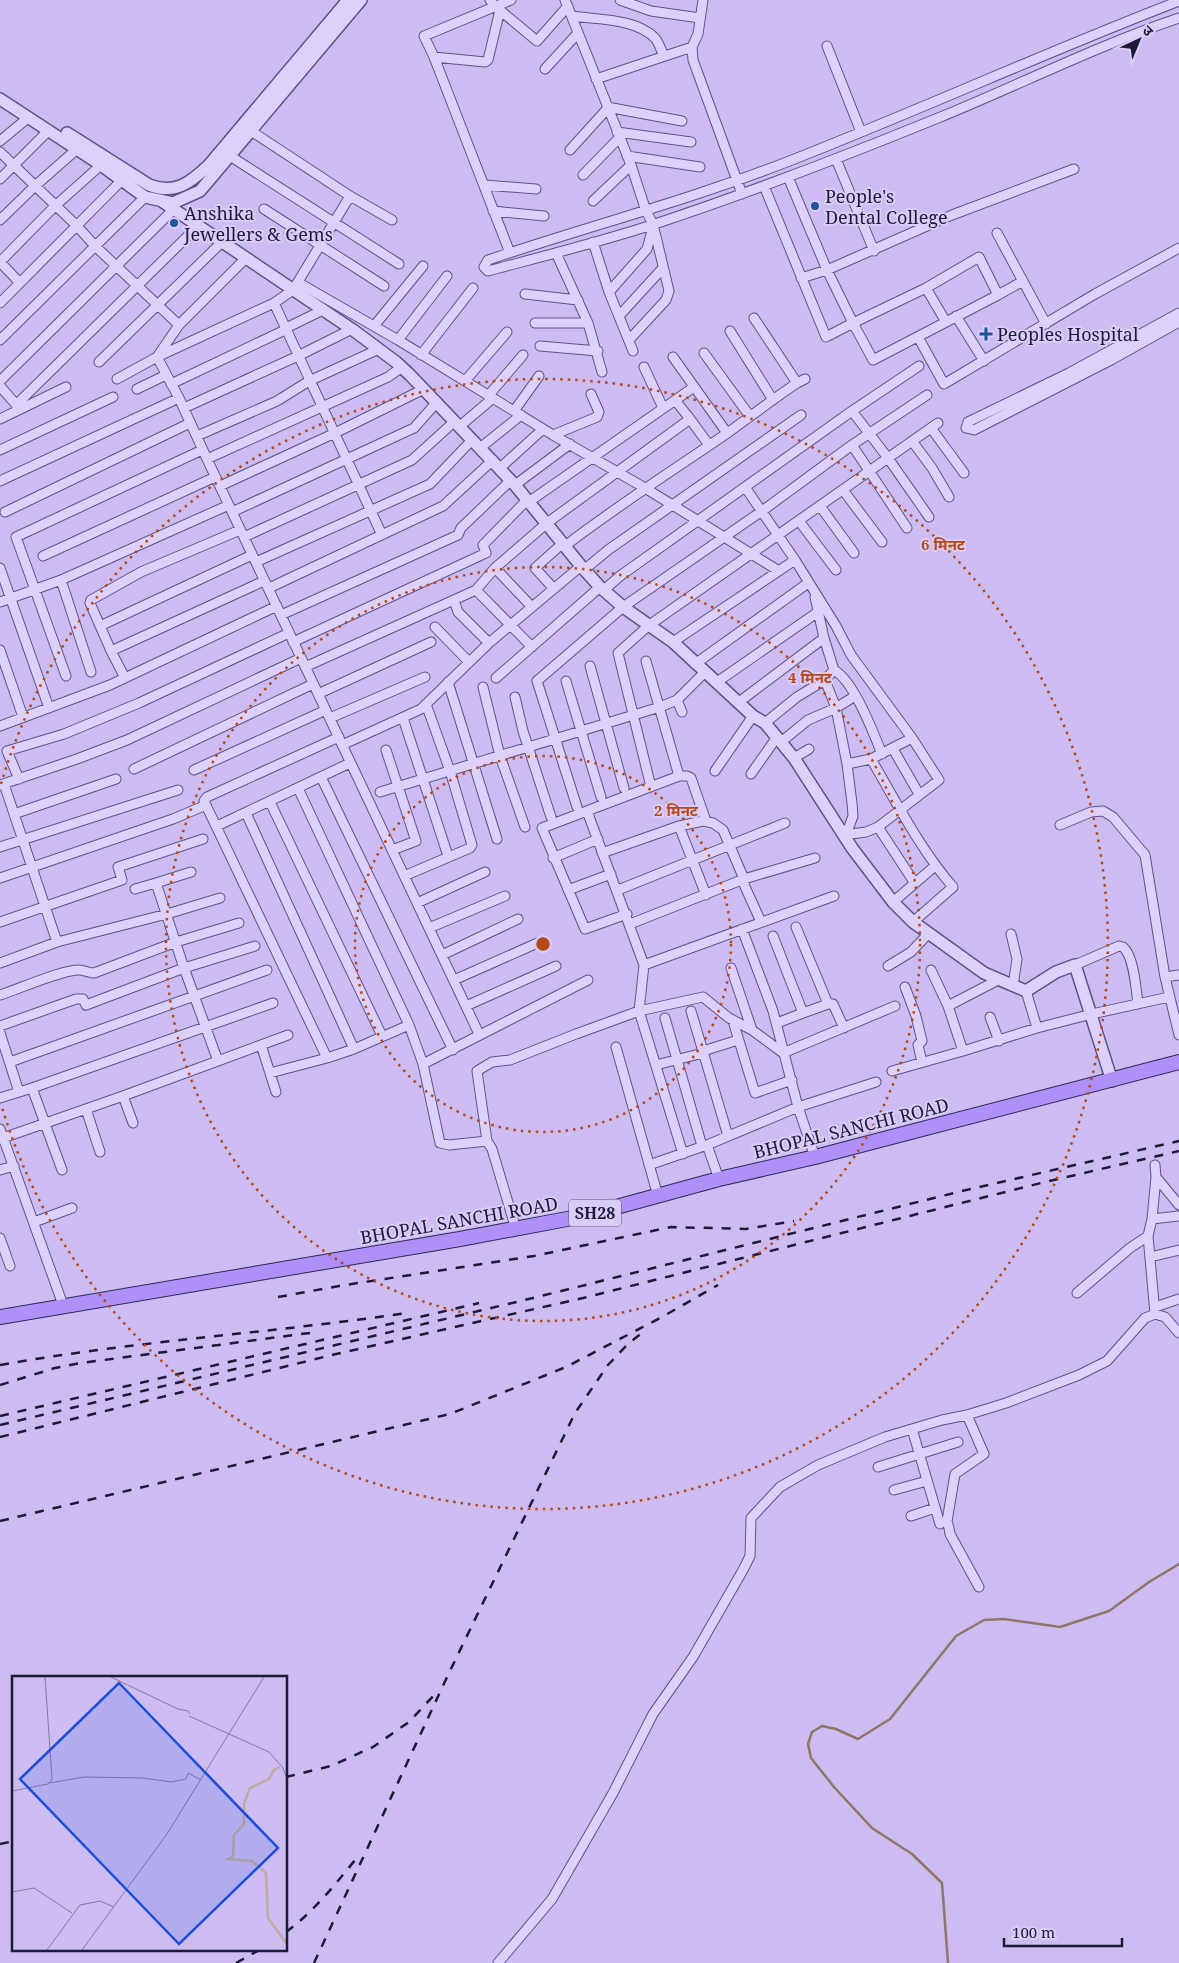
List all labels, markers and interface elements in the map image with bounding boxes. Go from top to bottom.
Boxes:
north arrow [1114,15,1164,65]
text: उ [1139,21,1159,41]
place label: People's Dental College [825,184,948,229]
marker: People's Dental College [809,200,821,212]
place label: Anshika Jewellers & Gems [183,201,333,246]
marker: Anshika Jewellers & Gems [168,217,180,229]
place label: Peoples Hospital [997,322,1139,346]
marker: Peoples Hospital [979,327,993,341]
text: 6 मिनट [921,534,966,554]
text: 4 मिनट [788,667,833,687]
text: 2 मिनट [654,800,699,820]
centre of rings [534,935,552,953]
street label: BHOPAL SANCHI ROAD [751,1092,951,1164]
street label: BHOPAL SANCHI ROAD [358,1191,560,1249]
road number: SH28 [569,1200,621,1226]
inset map [12,1676,288,1950]
scale bar [1004,1916,1122,1948]
text: 100 m [1012,1922,1055,1942]

